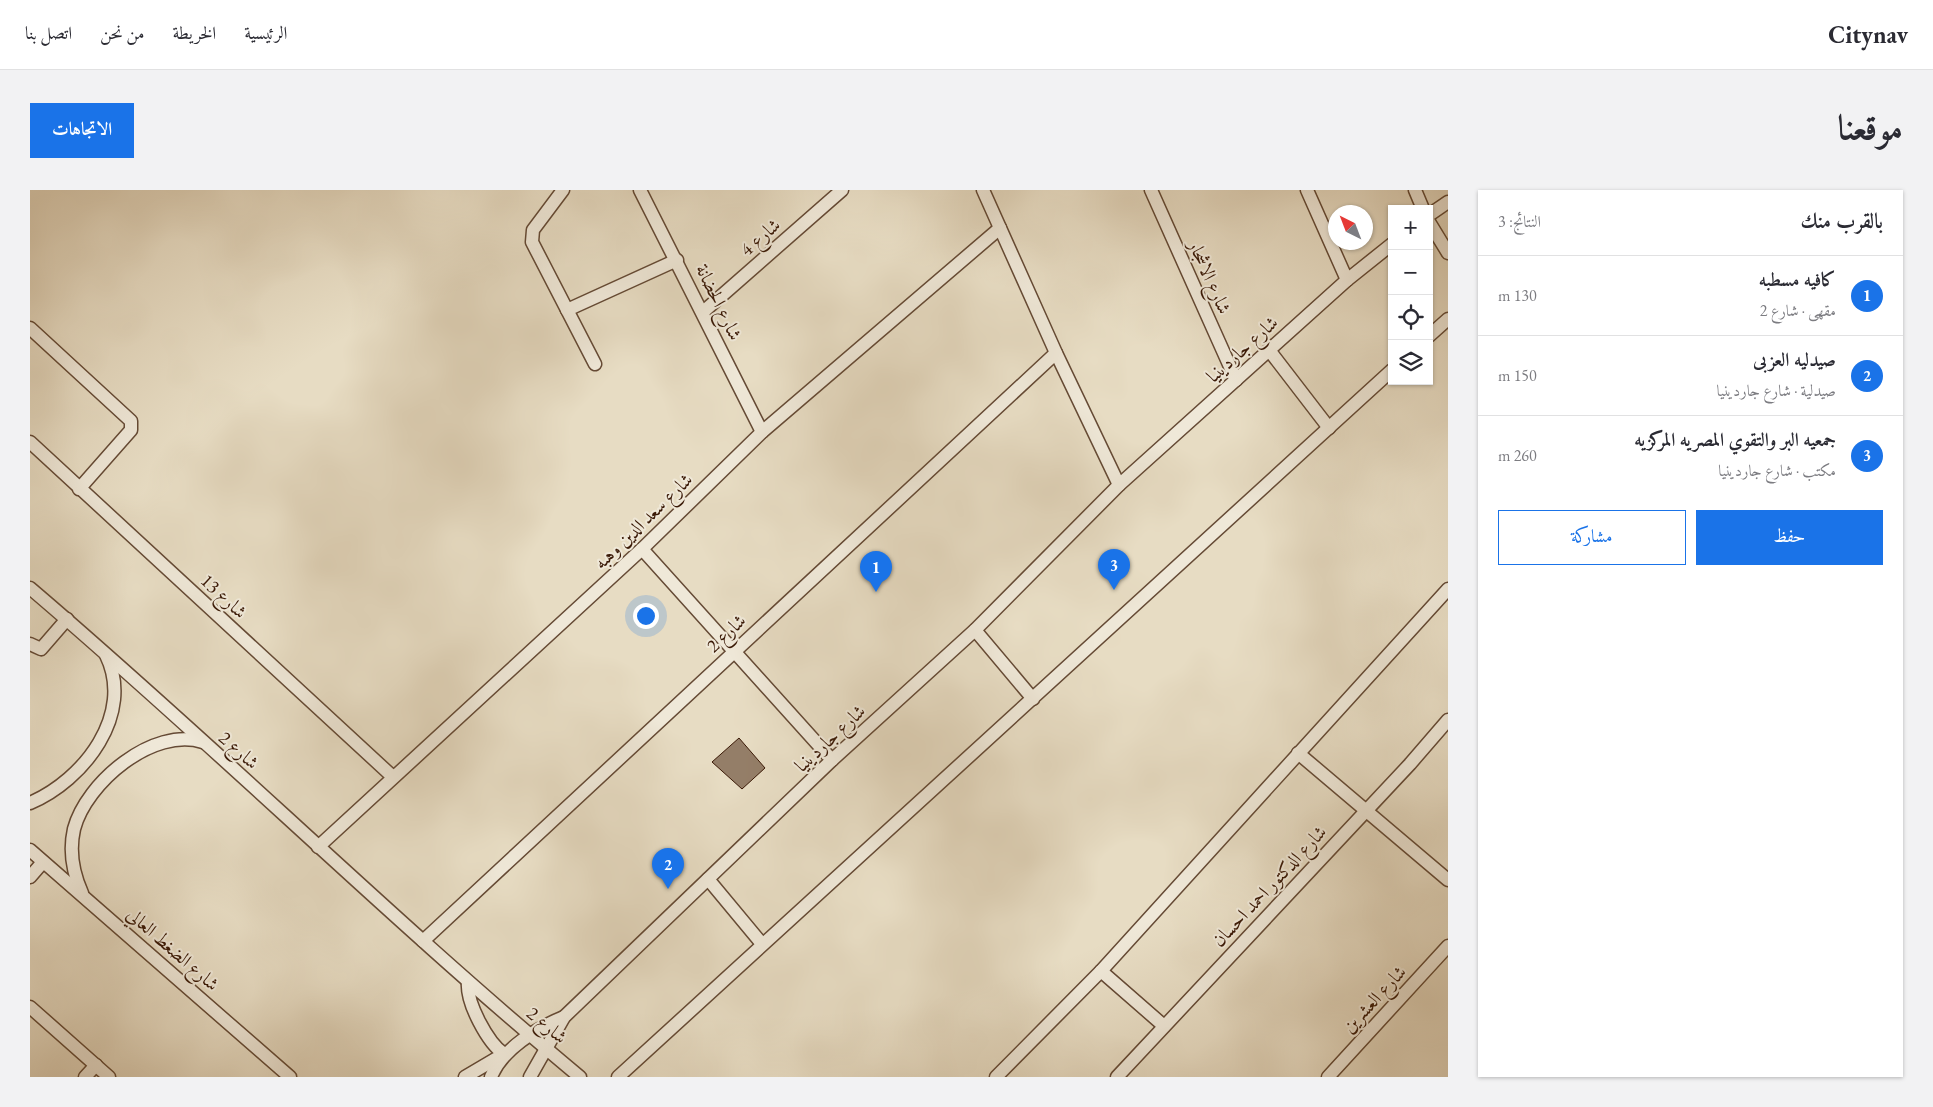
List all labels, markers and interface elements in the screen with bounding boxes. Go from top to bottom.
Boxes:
text: Citynav [1828,19,1908,50]
text: اتصل بنا [25,21,72,44]
text: من نحن [100,21,144,44]
text: الخريطة [172,21,216,44]
text: الرئيسية [244,21,287,44]
button: الاتجاهات [30,103,134,158]
text: موقعنا [1838,104,1903,149]
north arrow [1328,205,1373,250]
map controls [1388,205,1433,385]
button: + [1388,205,1433,250]
text: بالقرب منك [1800,207,1883,234]
text: النتائج: 3 [1498,211,1541,232]
street label: شارع 4 [734,213,787,264]
street label: شارع الاشجار [1179,234,1237,319]
button: − [1388,250,1433,295]
street label: شارع الحضانة [687,260,748,346]
text: كافيه مسطبه [1759,267,1836,292]
text: 130 m [1498,285,1537,306]
text: 1 [1863,285,1871,306]
button: locate [1388,295,1433,340]
text: مقهى · شارع 2 [1760,300,1836,321]
street label: شارع جاردينيا [1201,310,1285,390]
button: layers [1388,340,1433,385]
text: صيدليه العزبى [1753,347,1836,372]
text: 150 m [1498,365,1537,386]
text: 2 [1863,365,1871,386]
text: صيدلية · شارع جاردينيا [1717,380,1836,401]
text: جمعيه البر والتقوي المصريه المركزيه [1634,427,1836,452]
text: 260 m [1498,445,1537,466]
text: 3 [1863,445,1871,466]
text: مكتب · شارع جاردينيا [1718,460,1836,481]
street label: شارع سعد الدين وهبه [588,467,700,577]
button: مشاركة [1498,510,1686,565]
button: حفظ [1696,510,1883,565]
pin: 3 [1098,549,1130,590]
pin: 1 [860,551,892,592]
street label: شارع 13 [193,568,253,626]
your location [633,603,659,629]
street label: شارع 2 [701,608,753,660]
street label: شارع جاردينيا [789,699,873,779]
street label: شارع 2 [212,725,264,777]
street label: شارع الدكتور احمد احسان [1206,820,1334,954]
pin: 2 [652,848,684,889]
street label: شارع الضغط العالي [119,902,225,999]
street label: شارع العشرين [1336,960,1414,1040]
street label: شارع 2 [519,1001,573,1052]

